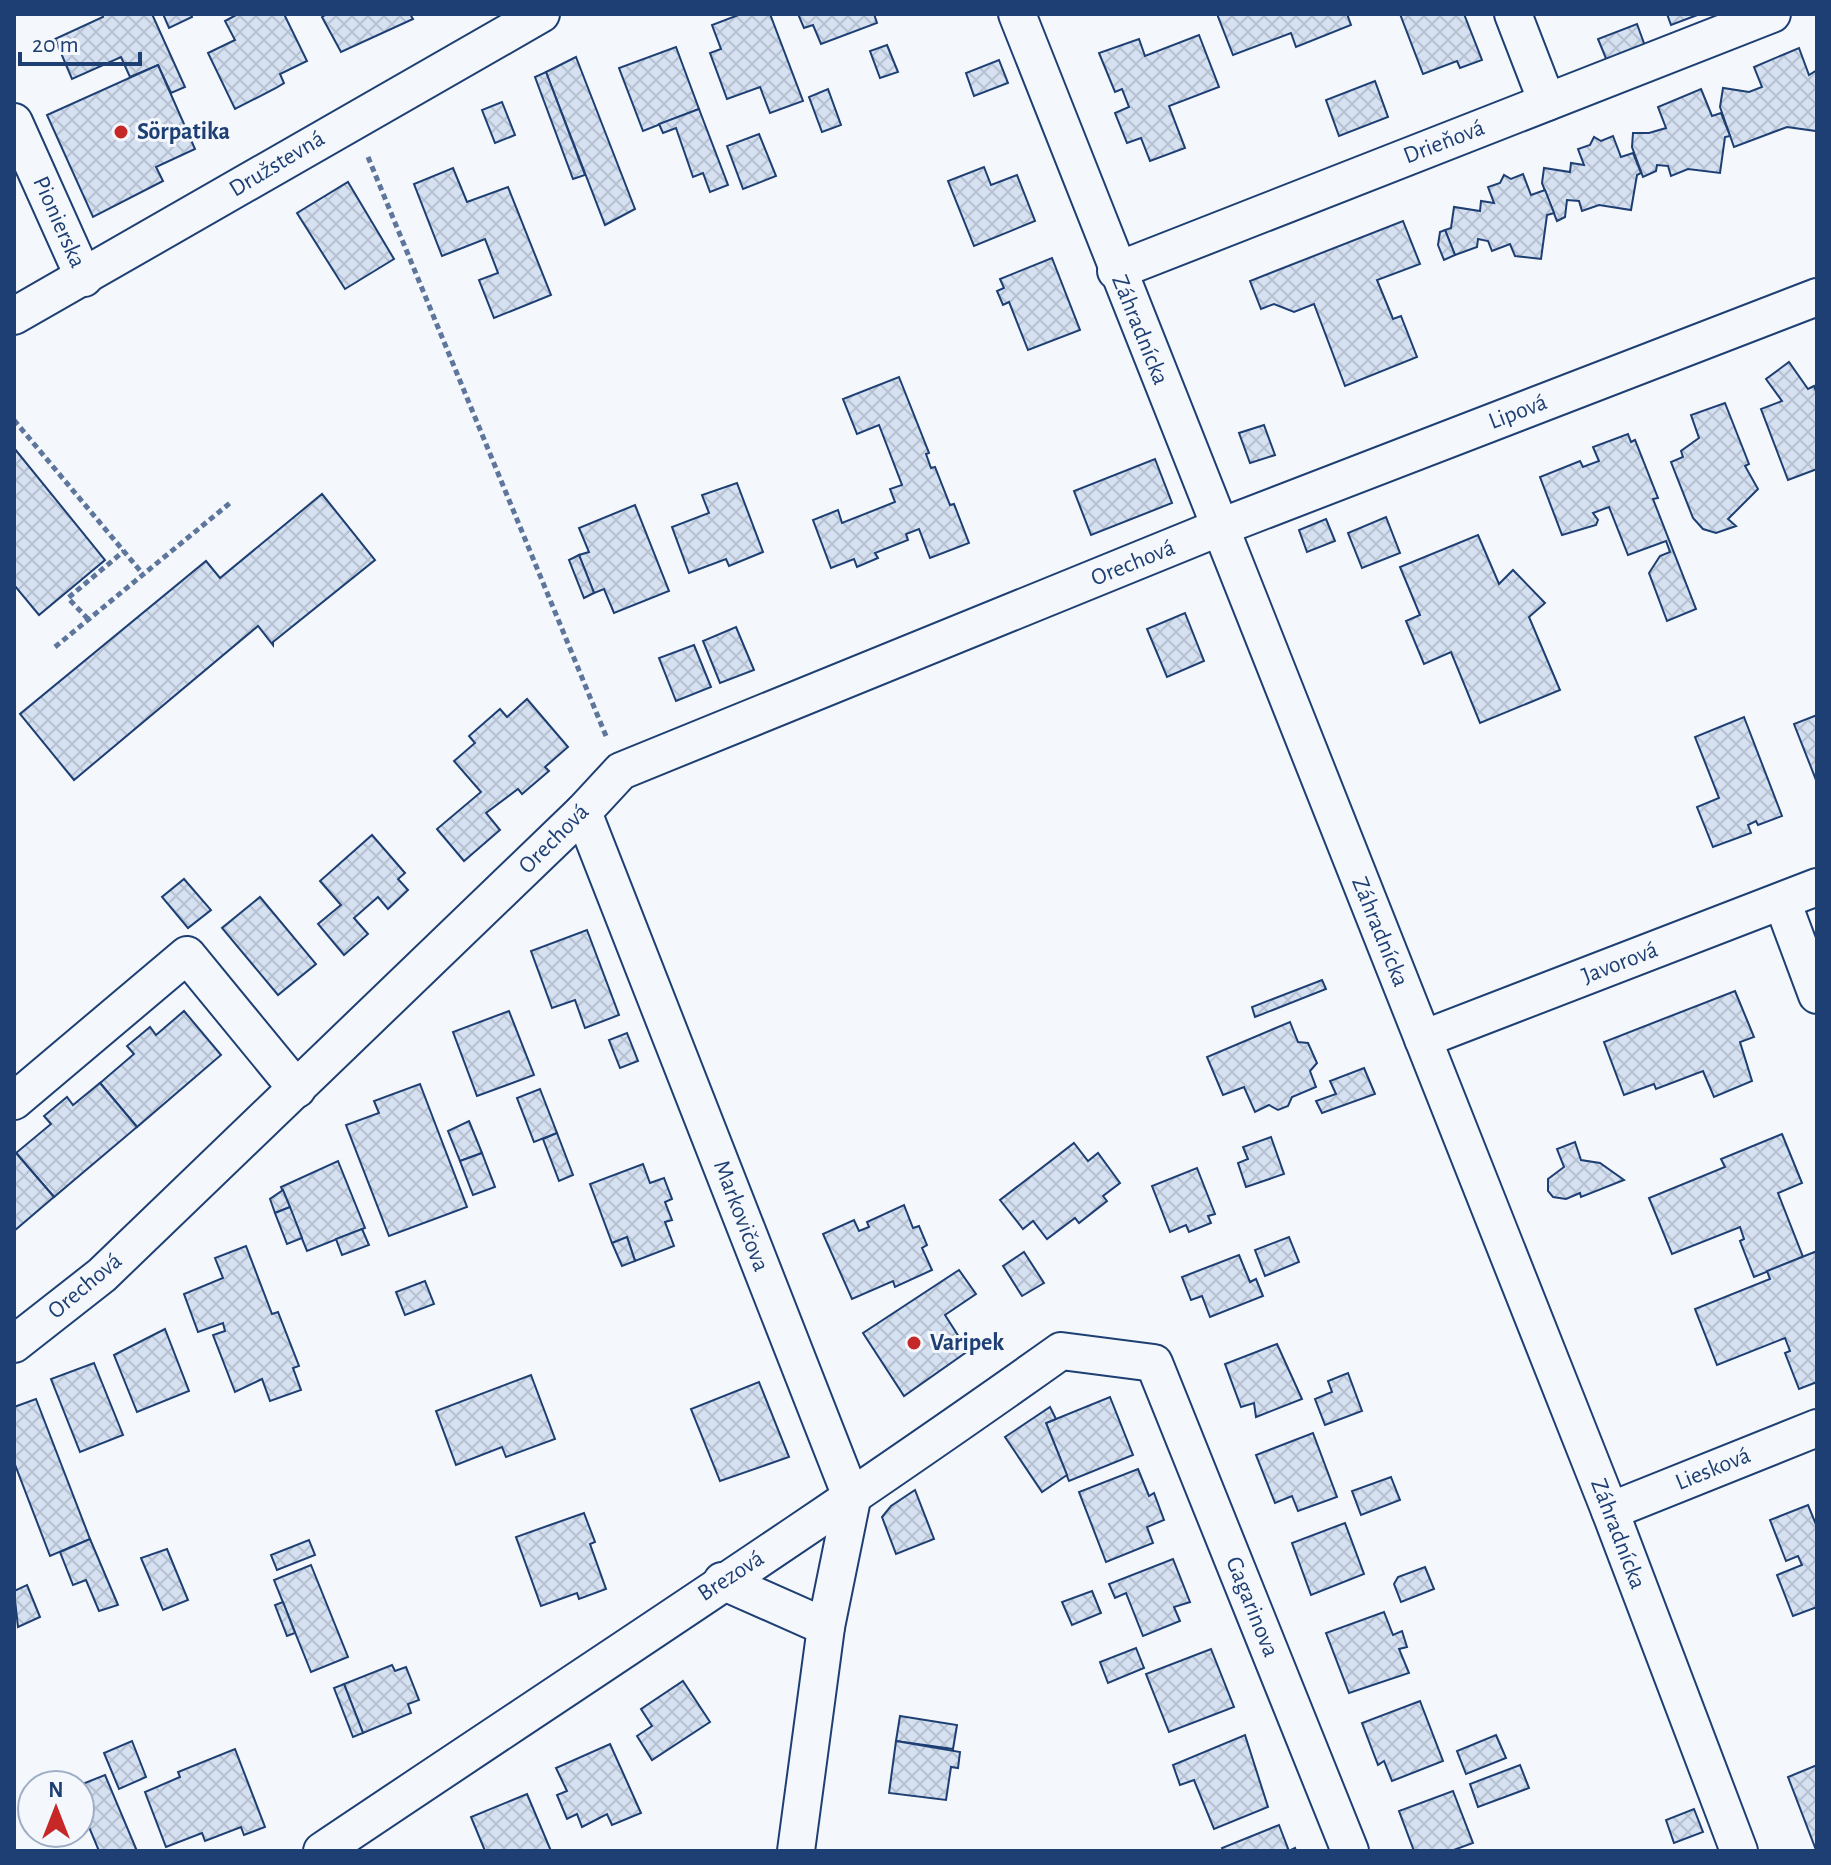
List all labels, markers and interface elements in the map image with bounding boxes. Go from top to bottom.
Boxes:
scale bar [20,16,140,66]
text: 20 m [32,33,79,57]
street label: Drieňová [1400,116,1488,168]
place label: Sörpatika [137,120,230,144]
marker: Sörpatika [112,123,130,141]
street label: Družstevná [225,126,329,202]
street label: Pionierska [28,173,90,271]
street label: Záhradnícka [1107,272,1173,388]
street label: Lipová [1486,390,1550,434]
street label: Orechová [1088,535,1178,591]
street label: Orechová [514,799,594,879]
street label: Záhradnícka [1347,874,1413,990]
street label: Javorová [1579,938,1661,988]
street label: Markovičova [709,1157,773,1275]
street label: Orechová [44,1249,126,1323]
place label: Varipek [930,1331,1004,1355]
marker: Varipek [905,1334,923,1352]
street label: Liesková [1672,1443,1754,1495]
street label: Záhradnícka [1586,1476,1650,1592]
street label: Brezová [694,1546,768,1606]
street label: Gagarinova [1221,1553,1283,1661]
north arrow [16,1769,96,1849]
text: N [48,1779,64,1801]

